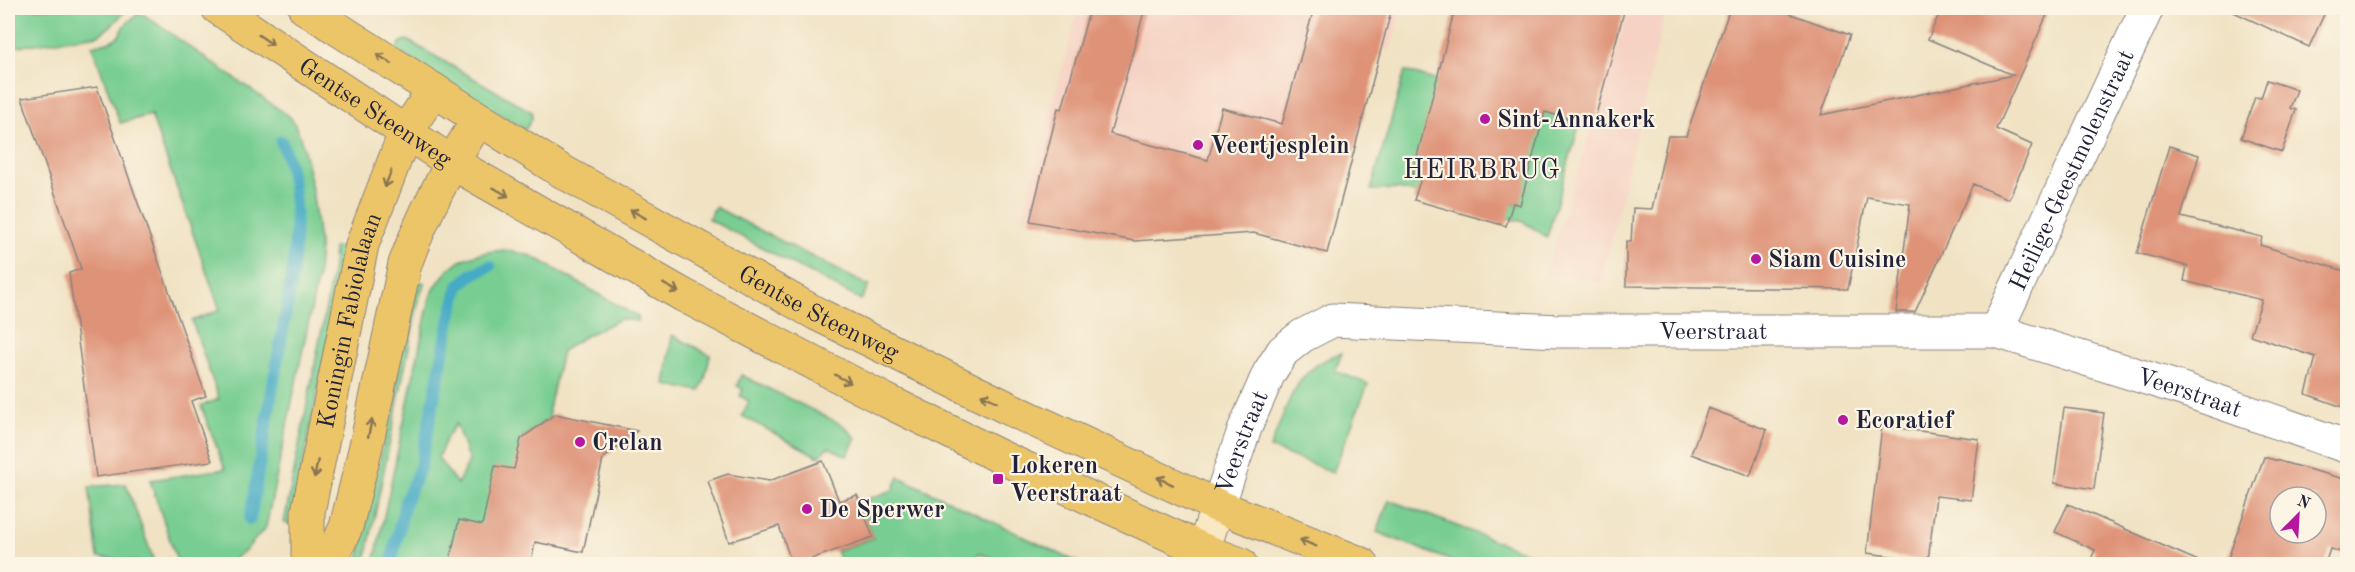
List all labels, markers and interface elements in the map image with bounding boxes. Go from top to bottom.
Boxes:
one-way arrow [258,34,274,46]
street label: Heilige-Geestmolenstraat [2007,46,2140,295]
one-way arrow [376,53,393,65]
street label: Gentse Steenweg [294,55,455,173]
place label: Sint-Annakerk [1497,109,1656,133]
marker: Sint-Annakerk [1478,112,1492,126]
place label: Veertjesplein [1210,135,1350,159]
marker: Veertjesplein [1191,138,1205,152]
district label: HEIRBRUG [1403,157,1561,184]
one-way arrow [381,169,392,188]
one-way arrow [492,186,509,198]
one-way arrow [629,208,647,219]
street label: Koningin Fabiolalaan [315,210,387,431]
place label: Siam Cuisine [1768,249,1906,273]
marker: Siam Cuisine [1749,252,1763,266]
street label: Gentse Steenweg [734,262,902,366]
one-way arrow [662,282,679,294]
street label: Veerstraat [1659,321,1767,345]
street label: Veerstraat [2134,366,2244,423]
one-way arrow [834,374,852,385]
street label: Veerstraat [1213,387,1274,498]
one-way arrow [980,392,998,404]
place label: Ecoratief [1855,410,1955,434]
marker: Ecoratief [1836,413,1850,427]
one-way arrow [365,419,376,439]
place label: Crelan [592,432,663,456]
marker: Crelan [573,435,587,449]
place label: Lokeren Veerstraat [1010,455,1122,507]
one-way arrow [310,459,321,479]
marker: Lokeren Veerstraat [991,472,1005,486]
one-way arrow [1157,475,1175,487]
north arrow [2268,485,2328,545]
text: N [2294,493,2313,513]
place label: De Sperwer [819,499,945,523]
marker: De Sperwer [800,502,814,516]
one-way arrow [1299,537,1318,548]

